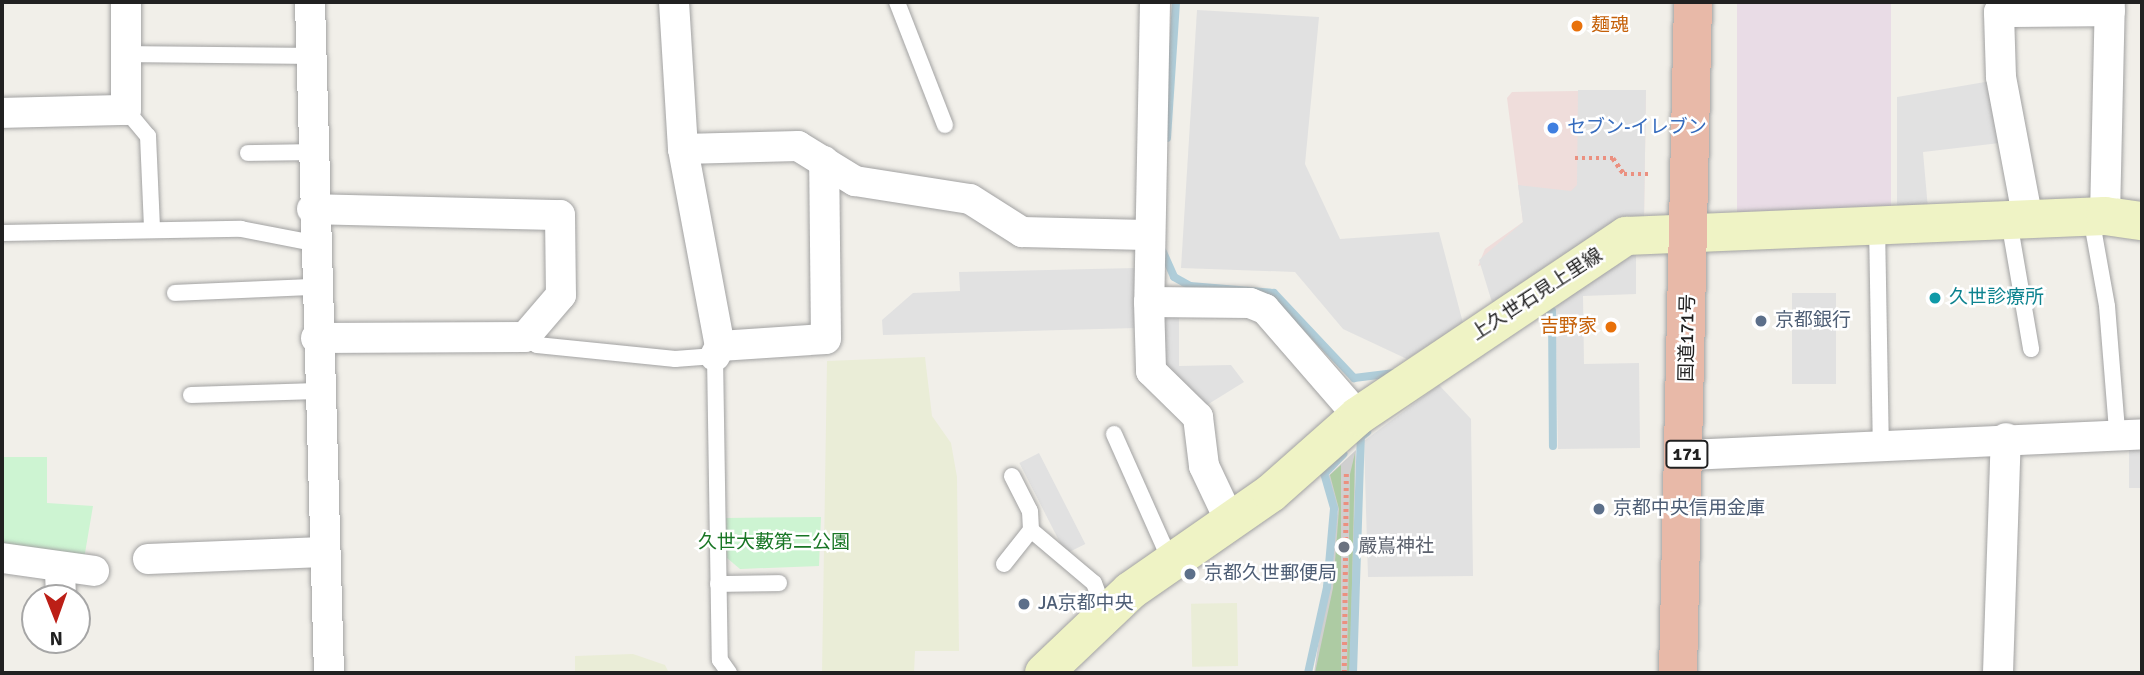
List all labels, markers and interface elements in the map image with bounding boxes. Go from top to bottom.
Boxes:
place label: 麺魂 [1591,15,1629,37]
marker: 麺魂 [1569,18,1585,34]
place label: セブン-イレブン [1567,117,1707,139]
marker: セブン-イレブン [1545,120,1561,136]
street label: 上久世石見上里線 [1467,244,1607,346]
place label: 久世診療所 [1949,287,2044,309]
marker: 久世診療所 [1927,290,1943,306]
street label: 国道171号 [1676,294,1700,382]
place label: 京都銀行 [1775,310,1851,332]
marker: 京都銀行 [1753,313,1769,329]
place label: 吉野家 [1540,316,1597,338]
marker: 吉野家 [1603,319,1619,335]
road number: 171 [1664,440,1710,468]
place label: 京都中央信用金庫 [1613,498,1765,520]
marker: 京都中央信用金庫 [1591,501,1607,517]
park label: 久世大藪第二公園 [698,532,850,554]
place label: 嚴嶌神社 [1358,536,1434,558]
marker: 嚴嶌神社 [1336,539,1352,555]
place label: 京都久世郵便局 [1204,563,1337,585]
marker: 京都久世郵便局 [1182,566,1198,582]
north arrow [21,584,91,654]
place label: JA京都中央 [1038,593,1134,615]
marker: JA京都中央 [1016,596,1032,612]
text: N [50,626,63,650]

